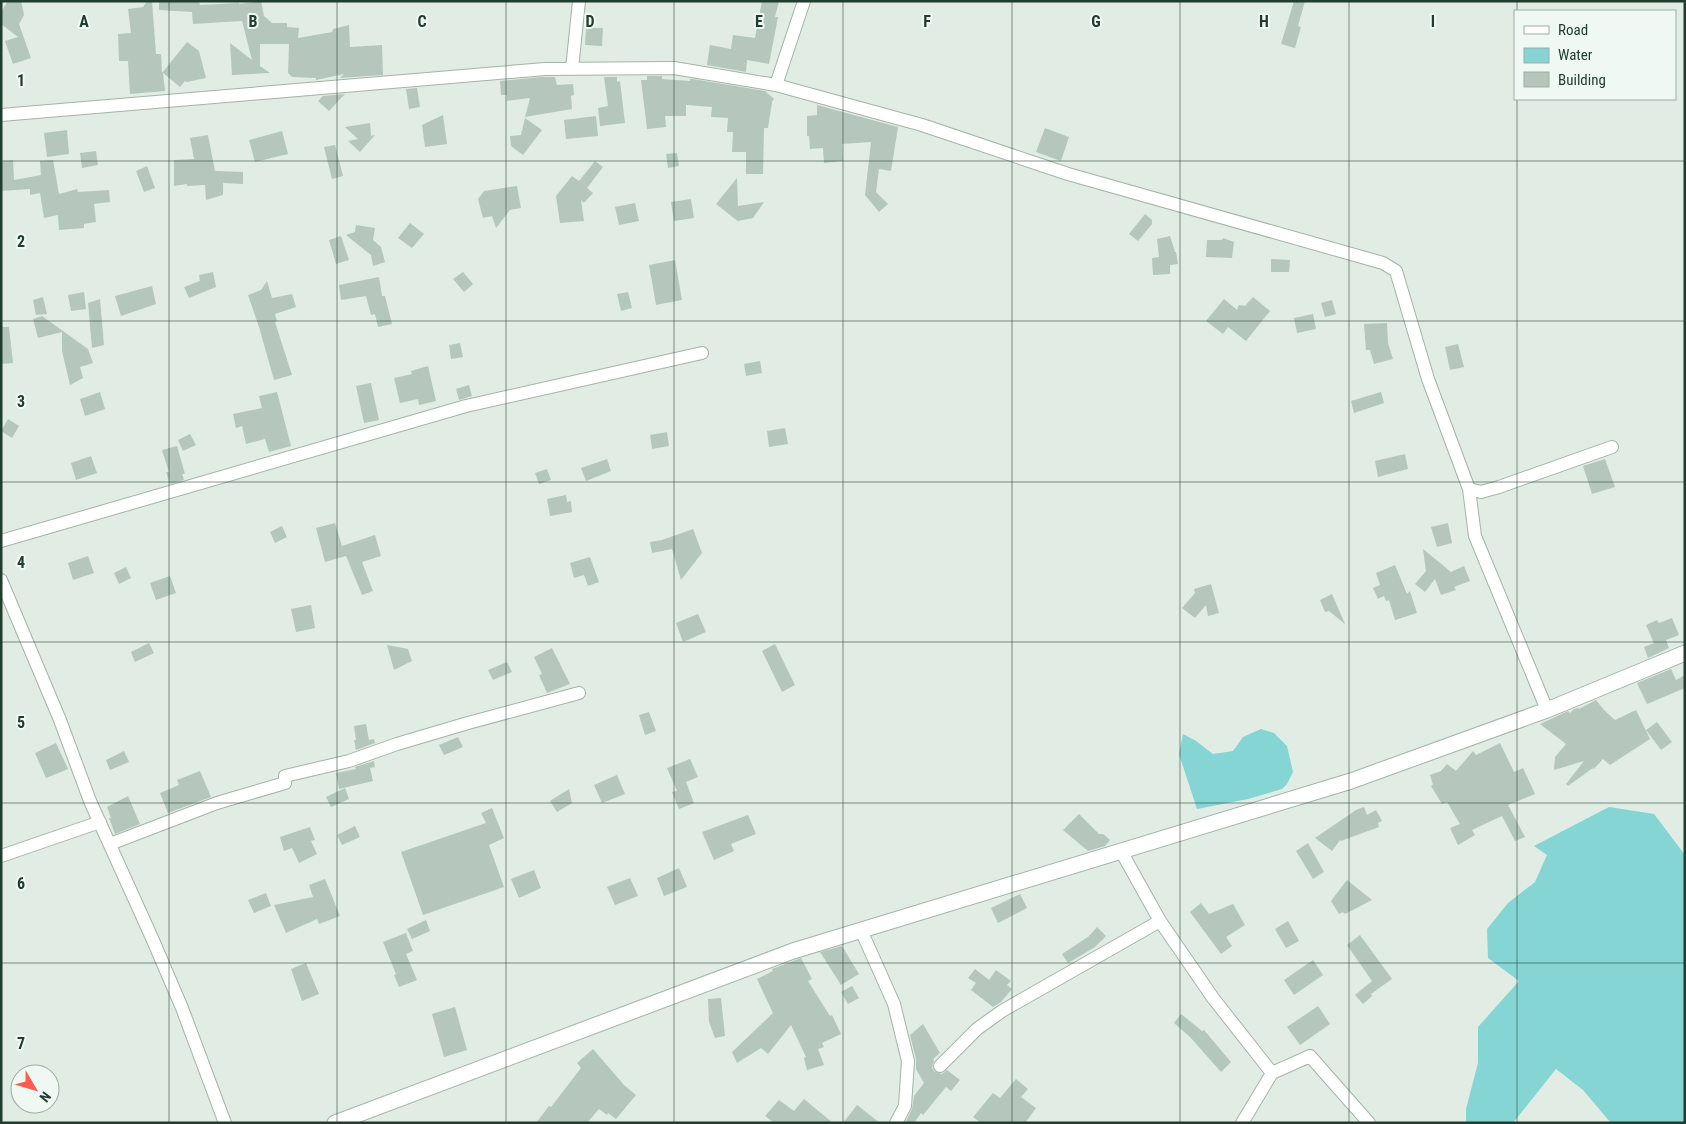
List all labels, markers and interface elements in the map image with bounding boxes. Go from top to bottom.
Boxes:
legend [1514,10,1676,100]
text: A [79,12,89,31]
text: B [249,12,258,31]
text: C [417,12,427,31]
text: D [585,12,595,31]
text: E [755,12,763,31]
text: F [923,12,931,31]
text: G [1091,12,1101,31]
text: H [1259,12,1269,31]
text: I [1431,12,1435,31]
text: Road [1558,21,1588,39]
text: Water [1558,46,1593,64]
text: 1 [17,71,25,90]
text: Building [1558,71,1606,89]
text: 2 [17,232,25,251]
text: 3 [17,392,25,411]
text: 4 [17,553,25,572]
text: 5 [17,713,25,732]
text: 6 [17,874,25,893]
text: 7 [17,1034,25,1053]
north arrow [10,1064,60,1114]
text: N [36,1089,54,1105]

